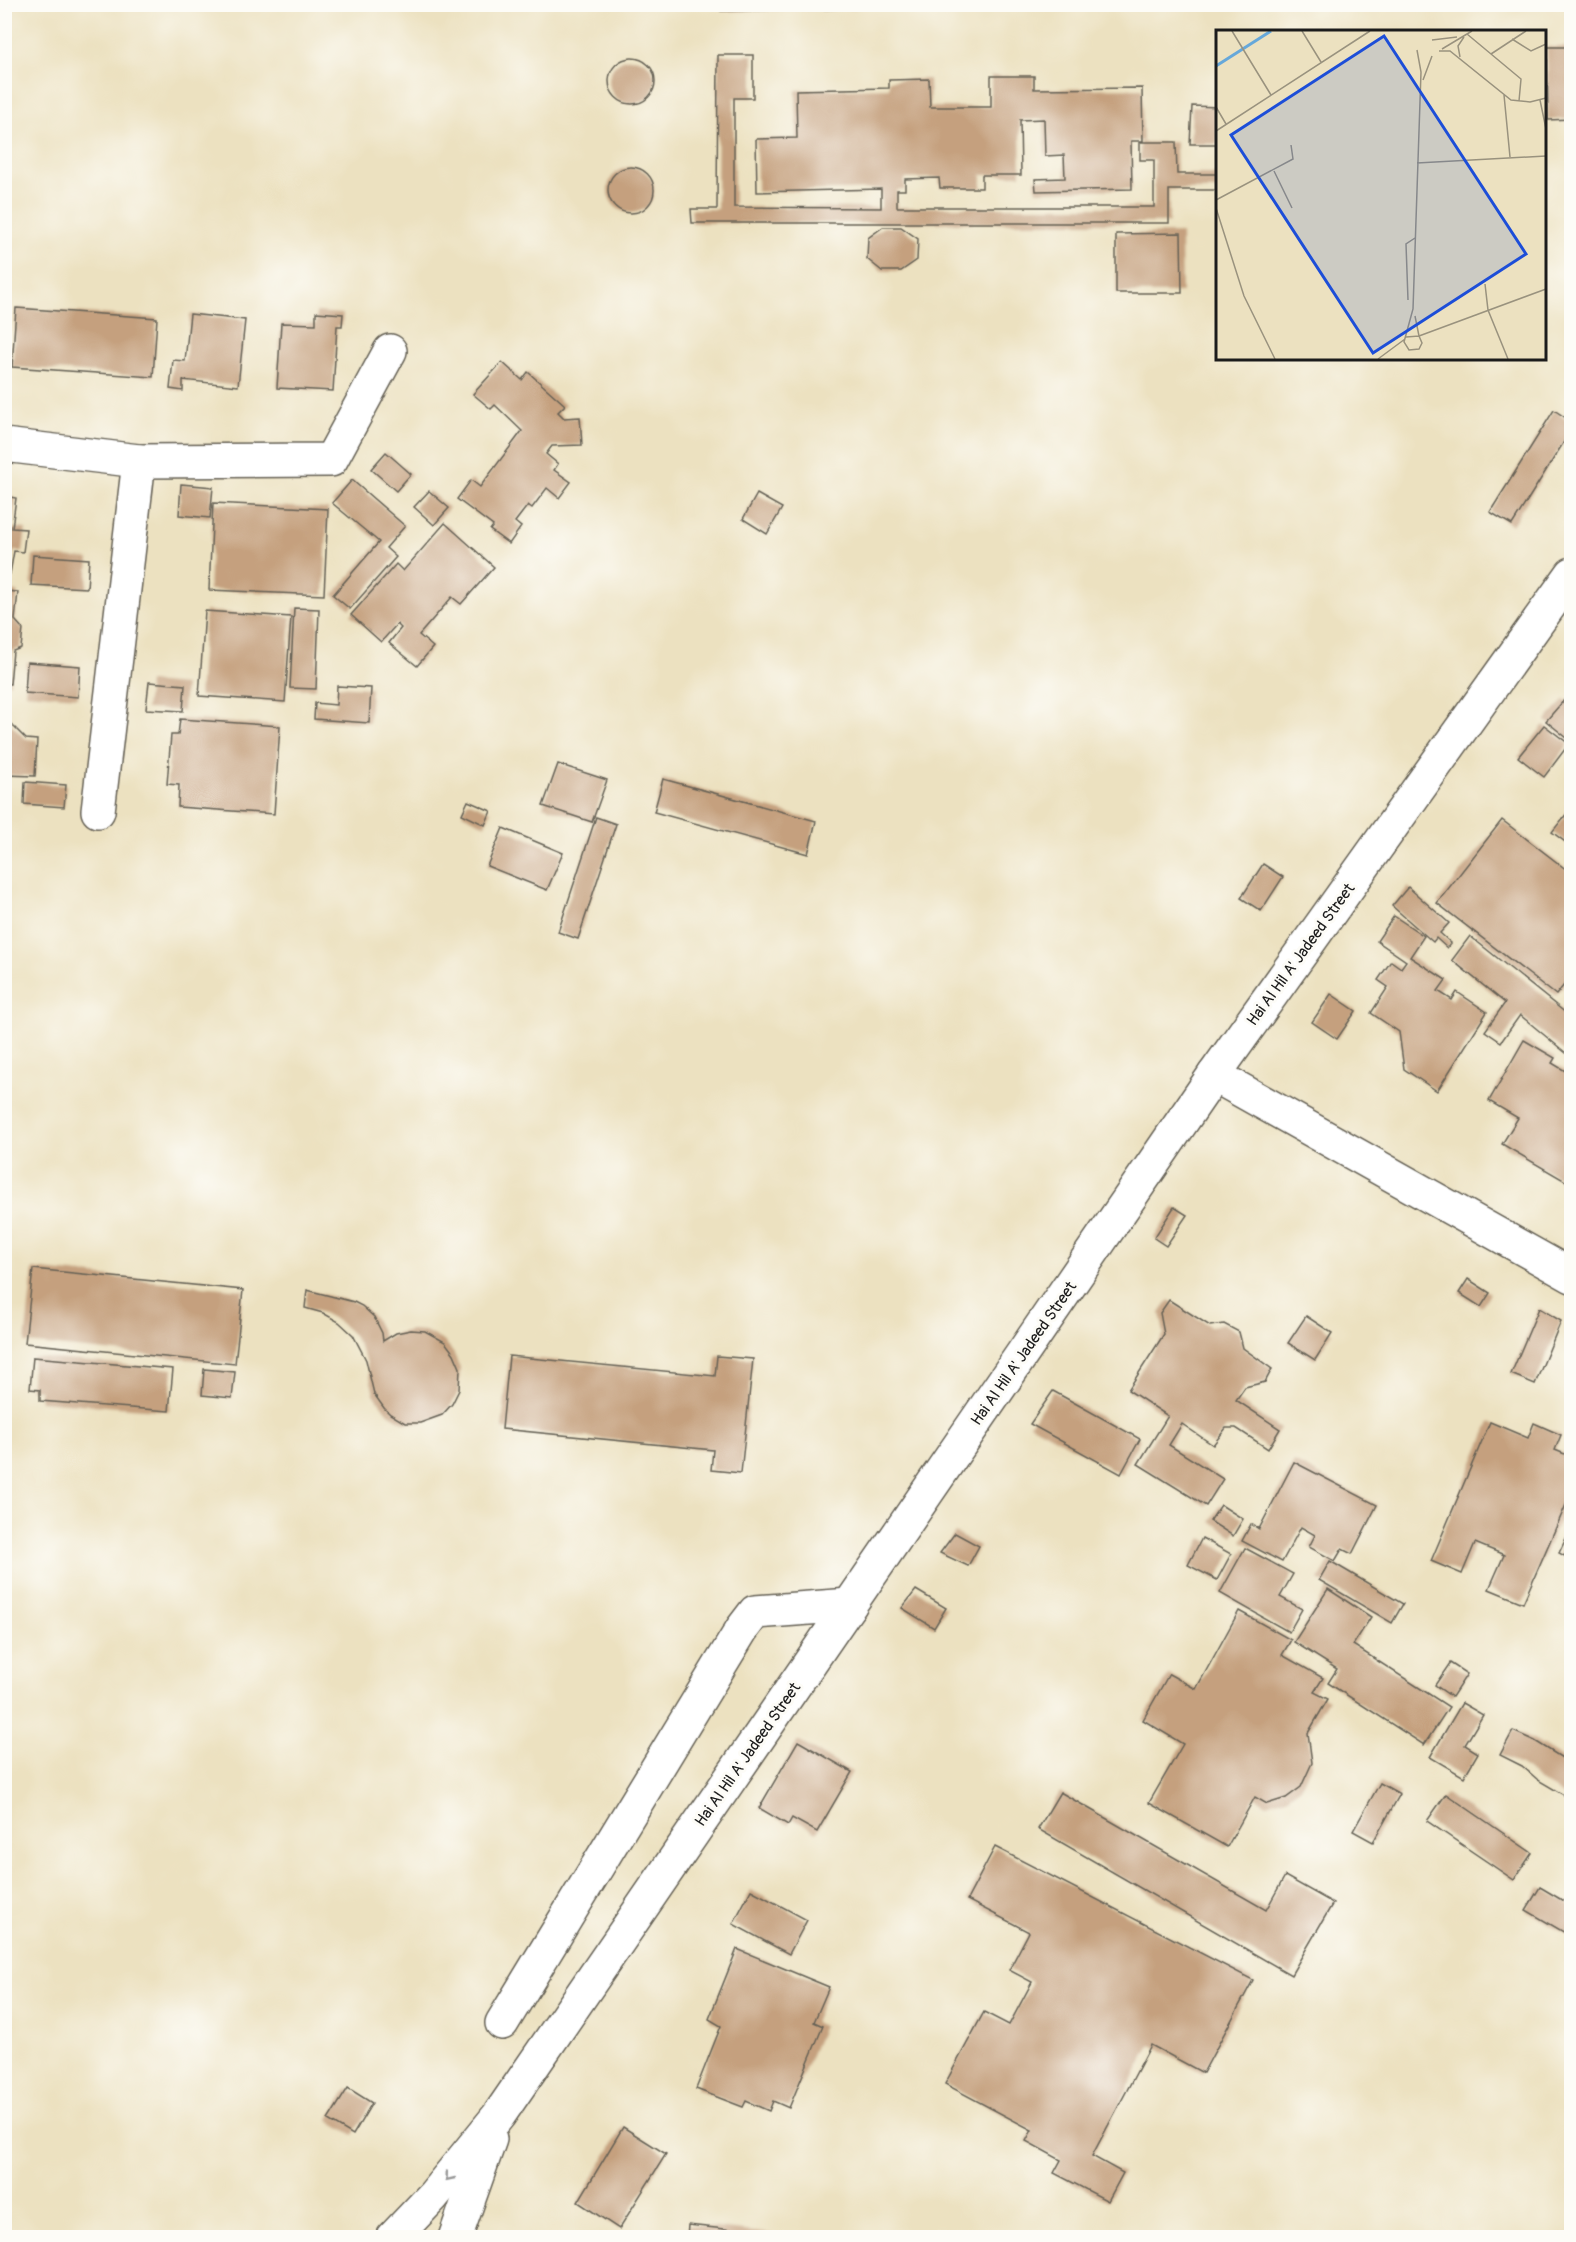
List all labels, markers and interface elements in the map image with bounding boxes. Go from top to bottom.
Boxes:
inset map [1216,30,1546,360]
street label: Hai Al Hil A' Jadeed Street [1242,879,1360,1030]
street label: Hai Al Hil A' Jadeed Street [967,1277,1081,1429]
street label: Hai Al Hil A' Jadeed Street [691,1678,805,1830]
one-way arrow [445,2170,456,2181]

